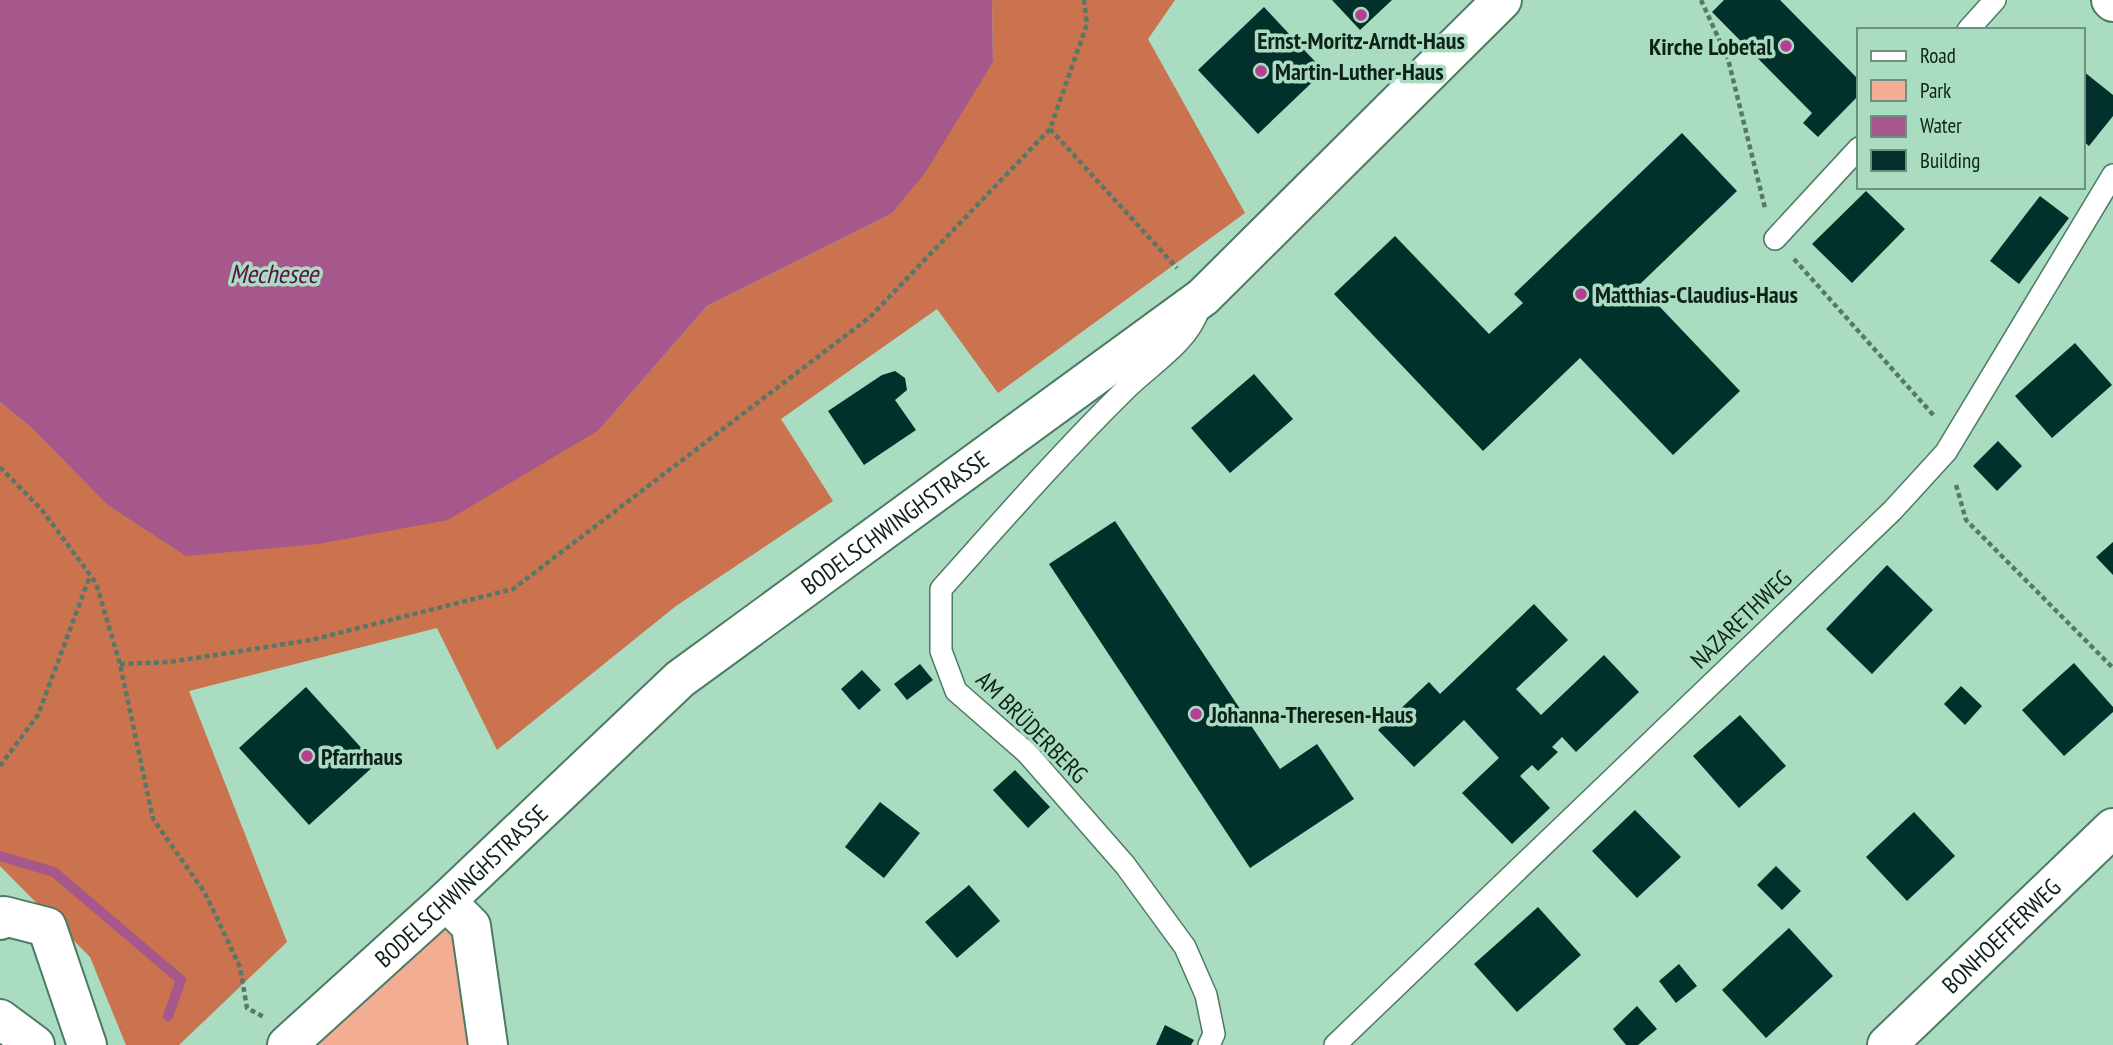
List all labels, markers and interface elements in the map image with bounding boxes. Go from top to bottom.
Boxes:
marker: Ernst-Moritz-Arndt-Haus [1353,7,1369,23]
place label: Ernst-Moritz-Arndt-Haus [1257,25,1465,56]
legend [1857,28,2085,189]
place label: Kirche Lobetal [1649,31,1772,62]
marker: Kirche Lobetal [1778,38,1794,54]
text: Road [1920,42,1956,69]
place label: Martin-Luther-Haus [1275,56,1444,87]
marker: Martin-Luther-Haus [1253,63,1269,79]
text: Park [1920,77,1951,104]
text: Water [1920,112,1962,139]
text: Building [1920,147,1980,174]
water label: Mechesee [230,257,321,290]
place label: Matthias-Claudius-Haus [1595,279,1798,310]
marker: Matthias-Claudius-Haus [1573,286,1589,302]
street label: BODELSCHWINGHSTRASSE [795,443,995,601]
street label: NAZARETHWEG [1684,563,1798,675]
street label: AM BRÜDERBERG [970,665,1094,789]
place label: Johanna-Theresen-Haus [1209,699,1414,730]
marker: Johanna-Theresen-Haus [1188,706,1204,722]
place label: Pfarrhaus [321,741,403,772]
marker: Pfarrhaus [299,748,315,764]
street label: BODELSCHWINGHSTRASSE [368,798,554,974]
street label: BONHOEFFERWEG [1935,871,2067,1000]

